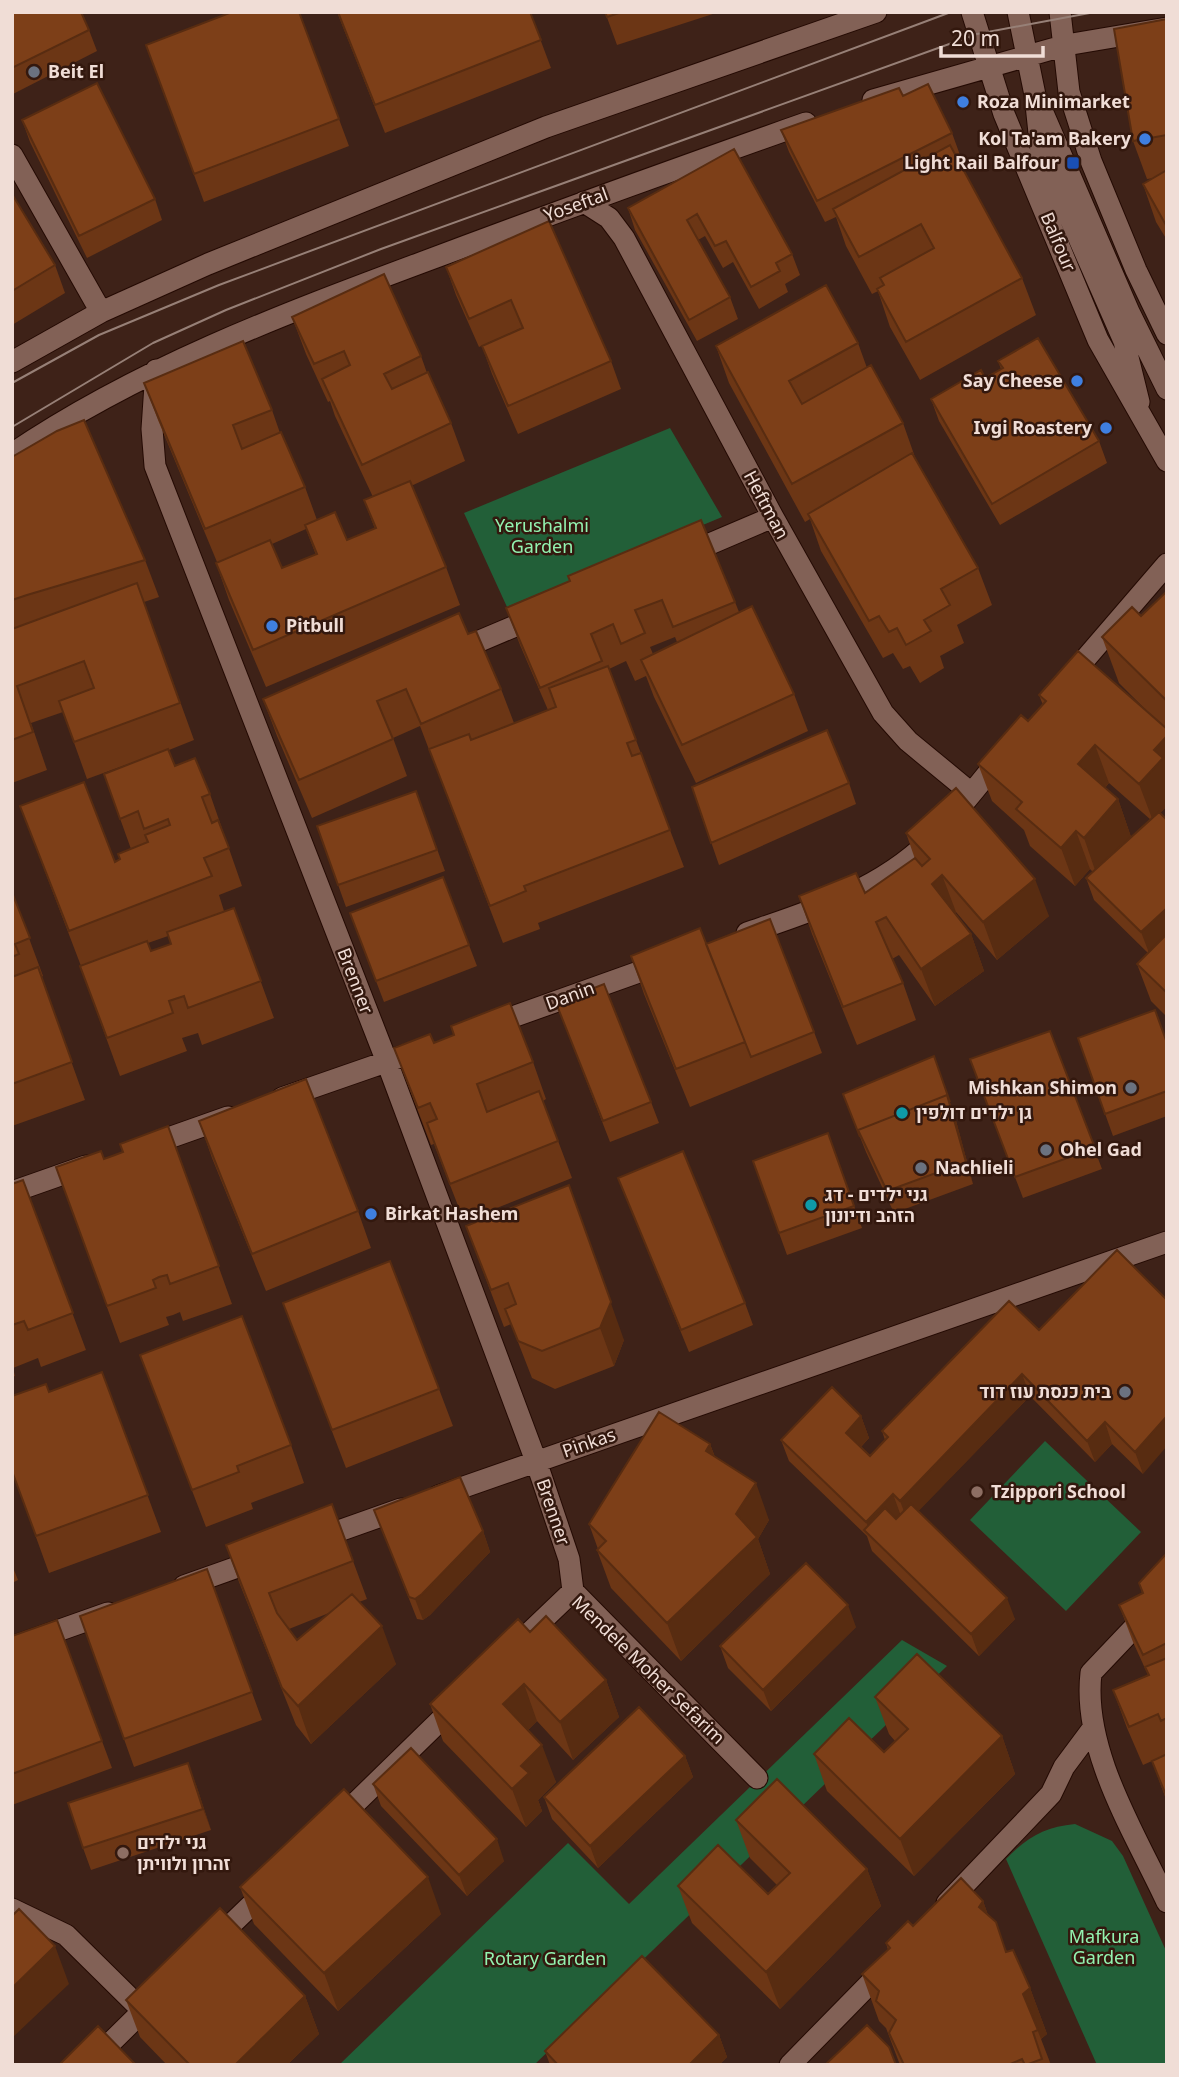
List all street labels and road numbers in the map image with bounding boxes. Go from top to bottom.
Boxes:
street label: Yoseftal [540,181,611,227]
street label: Balfour [1036,208,1082,275]
street label: Heftman [739,466,795,543]
street label: Brenner [332,944,380,1018]
street label: Danin [542,975,597,1015]
street label: Pinkas [559,1422,619,1462]
street label: Brenner [531,1475,577,1549]
street label: Mendele Moher Sefarim [567,1590,730,1749]

